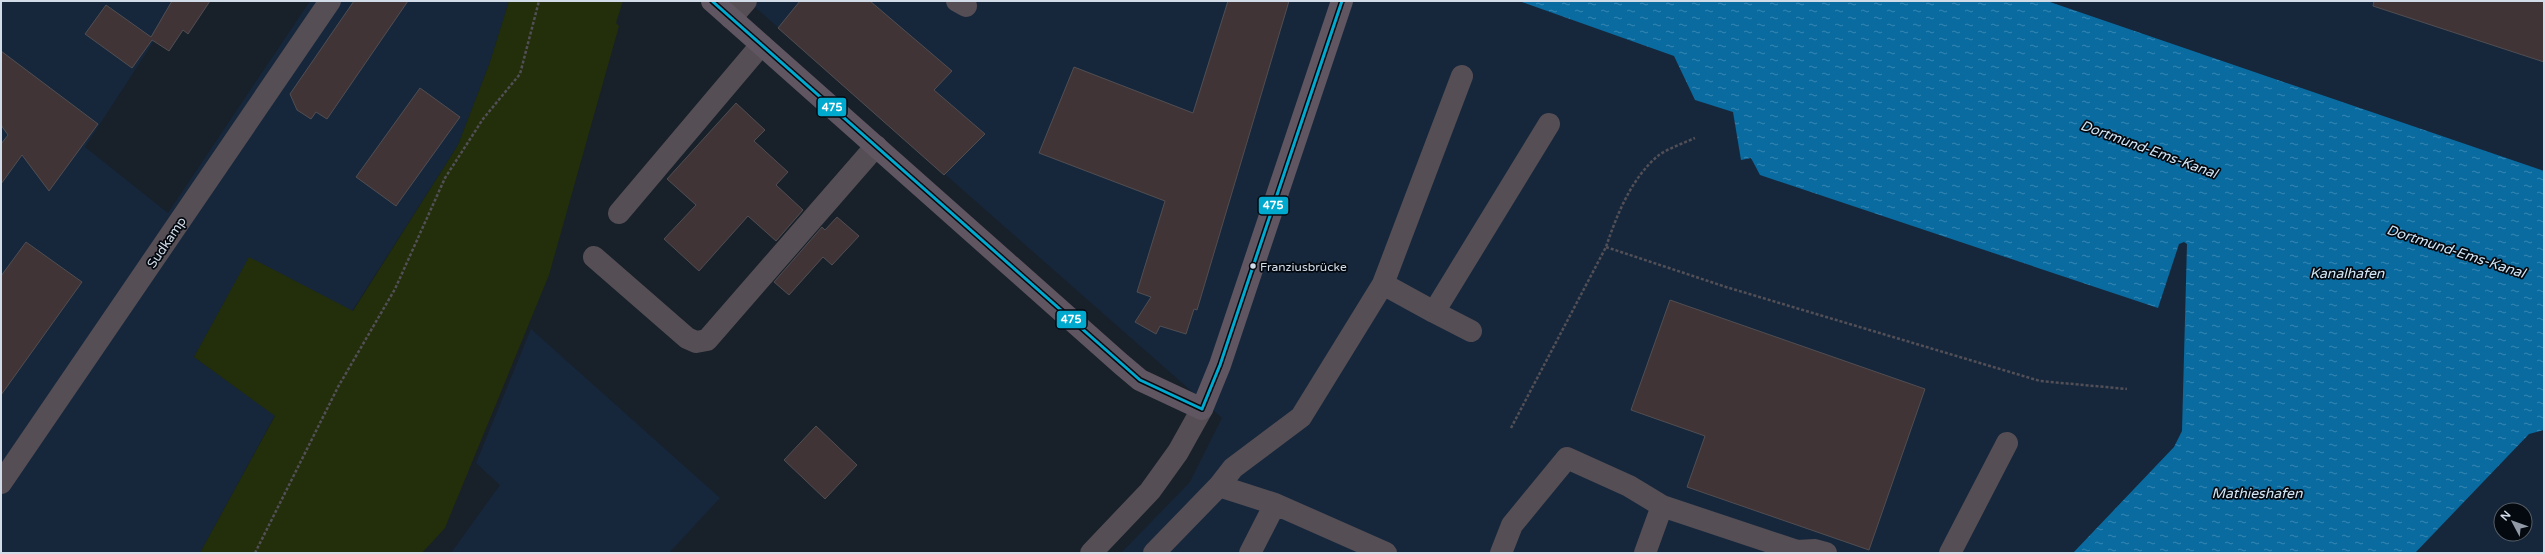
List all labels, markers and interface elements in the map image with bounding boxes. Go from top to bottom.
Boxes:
line badge: 475 [817,97,847,117]
text: 475 [822,101,842,114]
water label: Dortmund-Ems-Kanal [2078,117,2221,183]
line badge: 475 [1258,196,1289,215]
text: 475 [1263,199,1283,212]
street label: Sudkamp [144,214,190,271]
water label: Dortmund-Ems-Kanal [2385,221,2529,282]
place label: Franziusbrücke [1260,260,1347,274]
marker: Franziusbrücke [1248,261,1258,271]
water label: Kanalhafen [2310,265,2385,282]
line badge: 475 [1056,310,1087,329]
text: 475 [1061,313,1081,326]
water label: Mathieshafen [2212,485,2303,502]
north arrow [2493,502,2533,542]
text: N [2498,508,2514,523]

